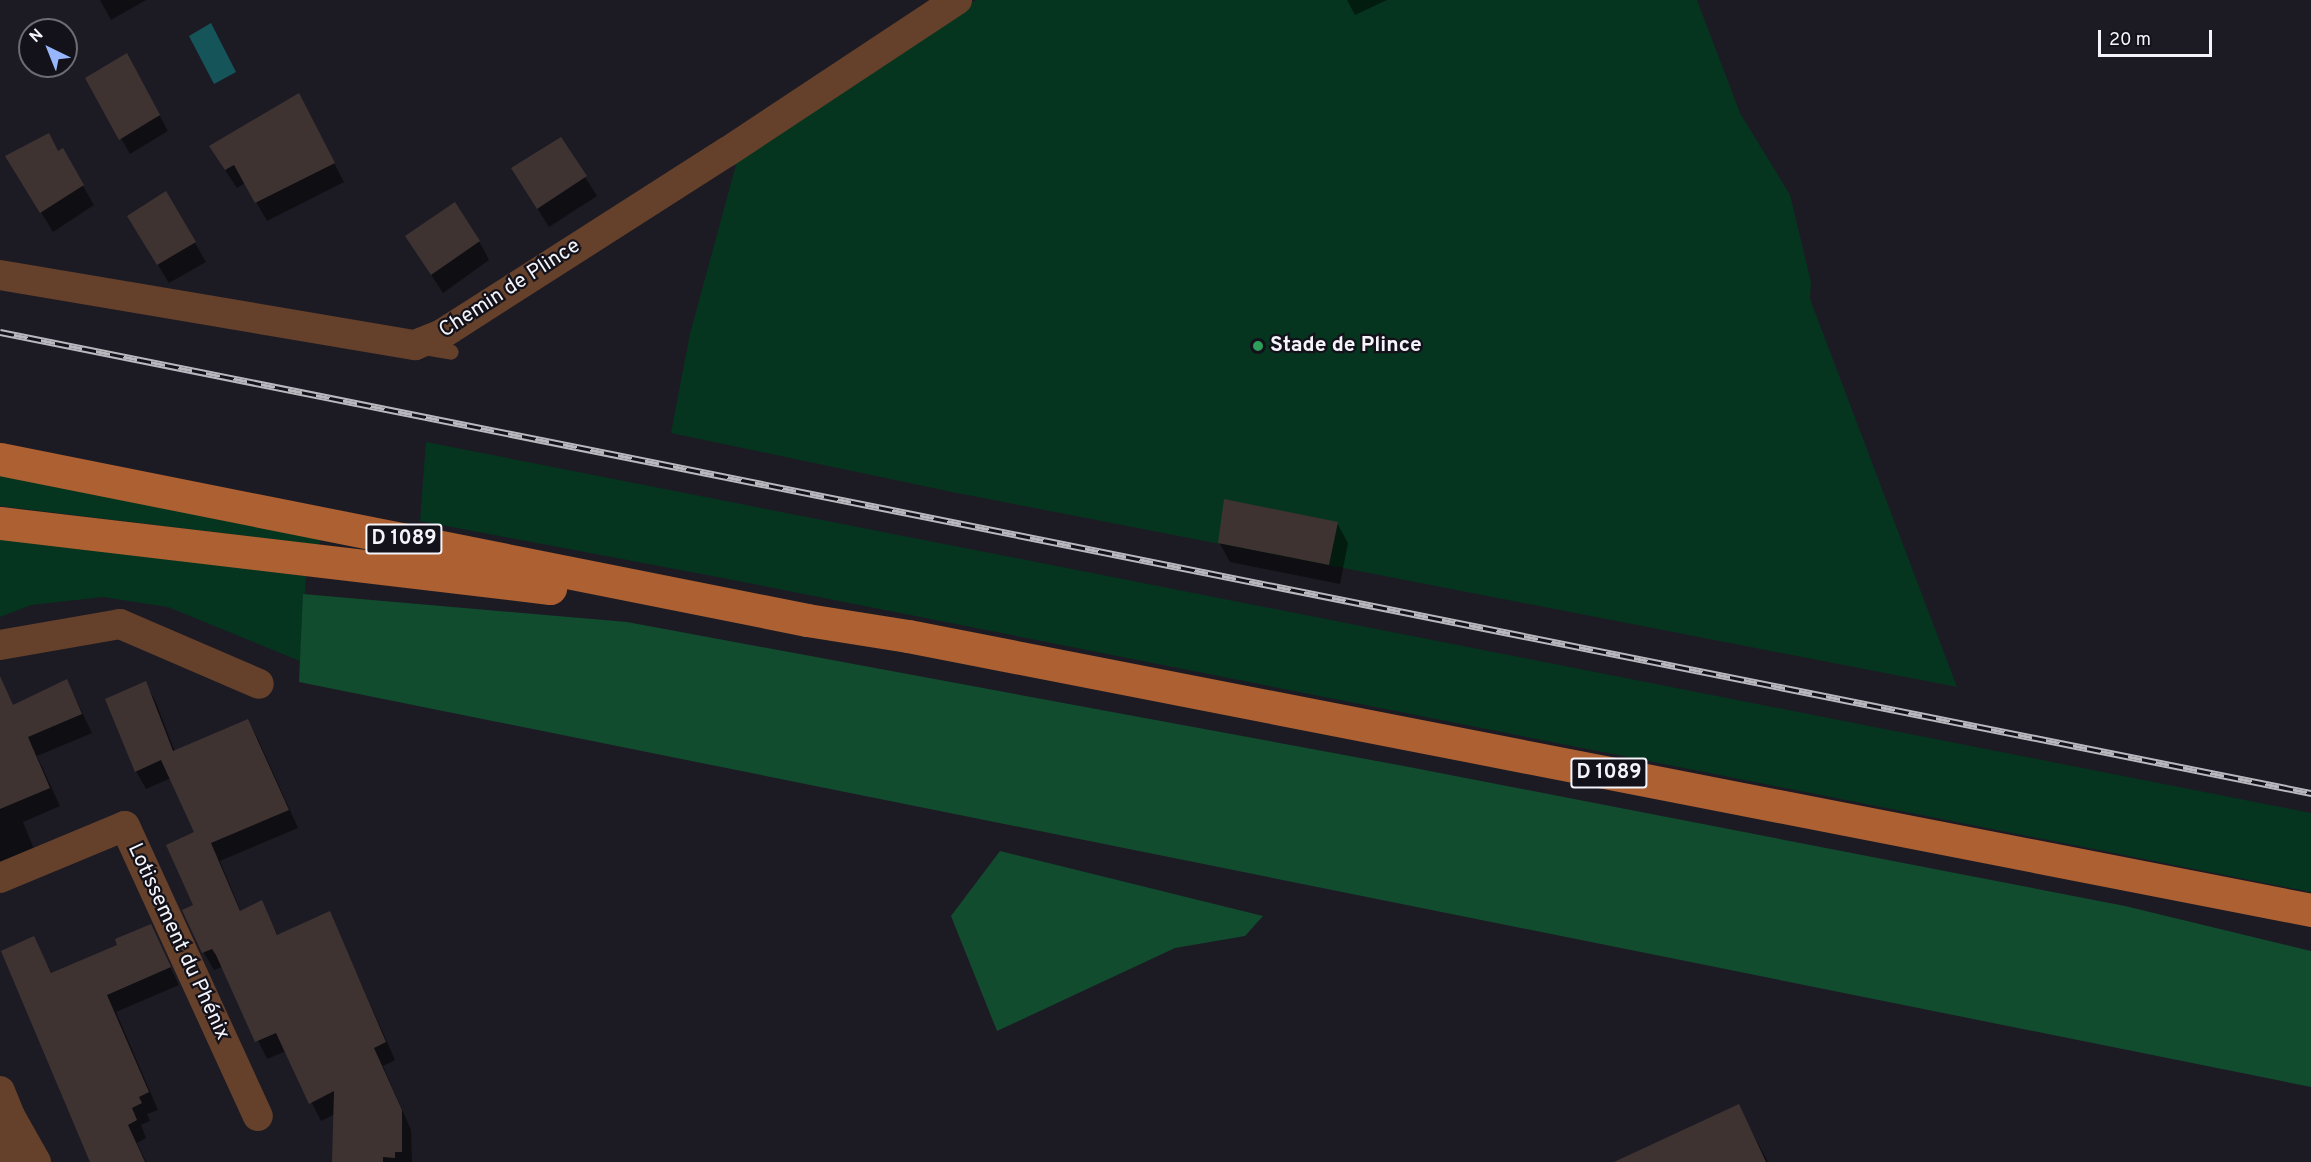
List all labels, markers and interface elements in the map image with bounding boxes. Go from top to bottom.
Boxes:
north arrow [18,18,78,78]
scale bar [2101,18,2215,56]
text: N [26,25,48,48]
text: 20 m [2109,29,2151,52]
street label: Chemin de Plince [435,234,585,344]
place label: Stade de Plince [1270,333,1422,359]
marker: Stade de Plince [1251,339,1265,353]
road number: D 1089 [365,522,443,556]
road number: D 1089 [1570,756,1648,790]
street label: Lotissement du Phénix [121,840,235,1044]

